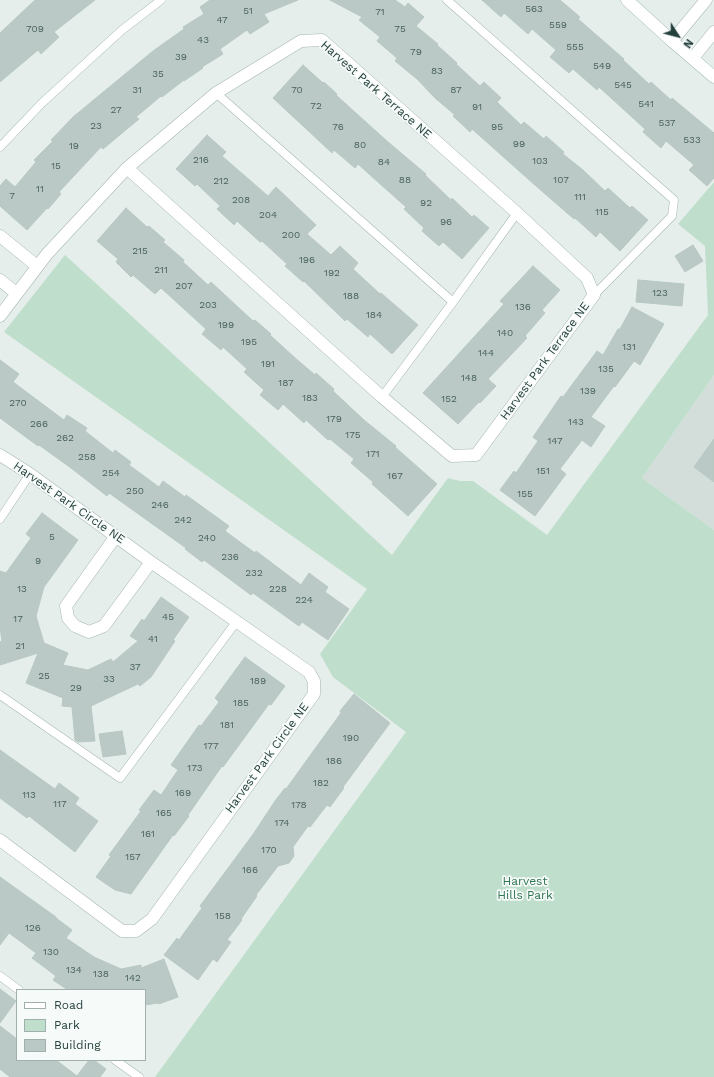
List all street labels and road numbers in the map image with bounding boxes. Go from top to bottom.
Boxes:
street label: Harvest Park Terrace NE [318,38,434,142]
street label: Harvest Park Terrace NE [497,299,593,423]
street label: Harvest Park Circle NE [10,459,128,547]
street label: Harvest Park Circle NE [222,700,312,816]

